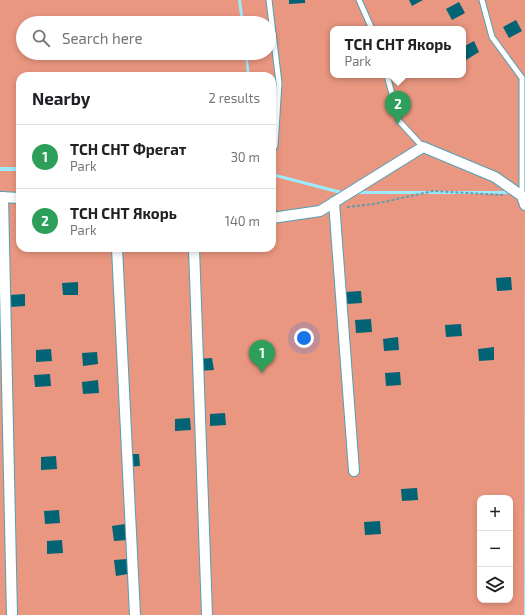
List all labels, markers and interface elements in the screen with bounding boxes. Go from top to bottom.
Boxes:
search box [16,16,276,60]
popup [330,26,466,78]
icon: search [30,27,52,49]
text: Search here [62,29,143,47]
text: ТСН СНТ Якорь [345,35,451,53]
text: Park [345,53,371,69]
text: Nearby [32,88,90,108]
text: 2 results [208,90,260,106]
pin: 2 [385,91,411,124]
text: ТСН СНТ Фрегат [70,140,186,158]
text: 1 [42,149,48,165]
text: 30 m [231,149,260,165]
text: Park [70,158,97,174]
text: ТСН СНТ Якорь [70,204,177,222]
text: 2 [41,213,49,229]
text: 140 m [225,213,260,229]
text: Park [70,222,97,238]
your location [294,328,314,348]
pin: 1 [249,340,275,373]
map controls [477,495,513,603]
button: + [477,495,513,531]
button: − [477,531,513,567]
button: layers [477,567,513,603]

